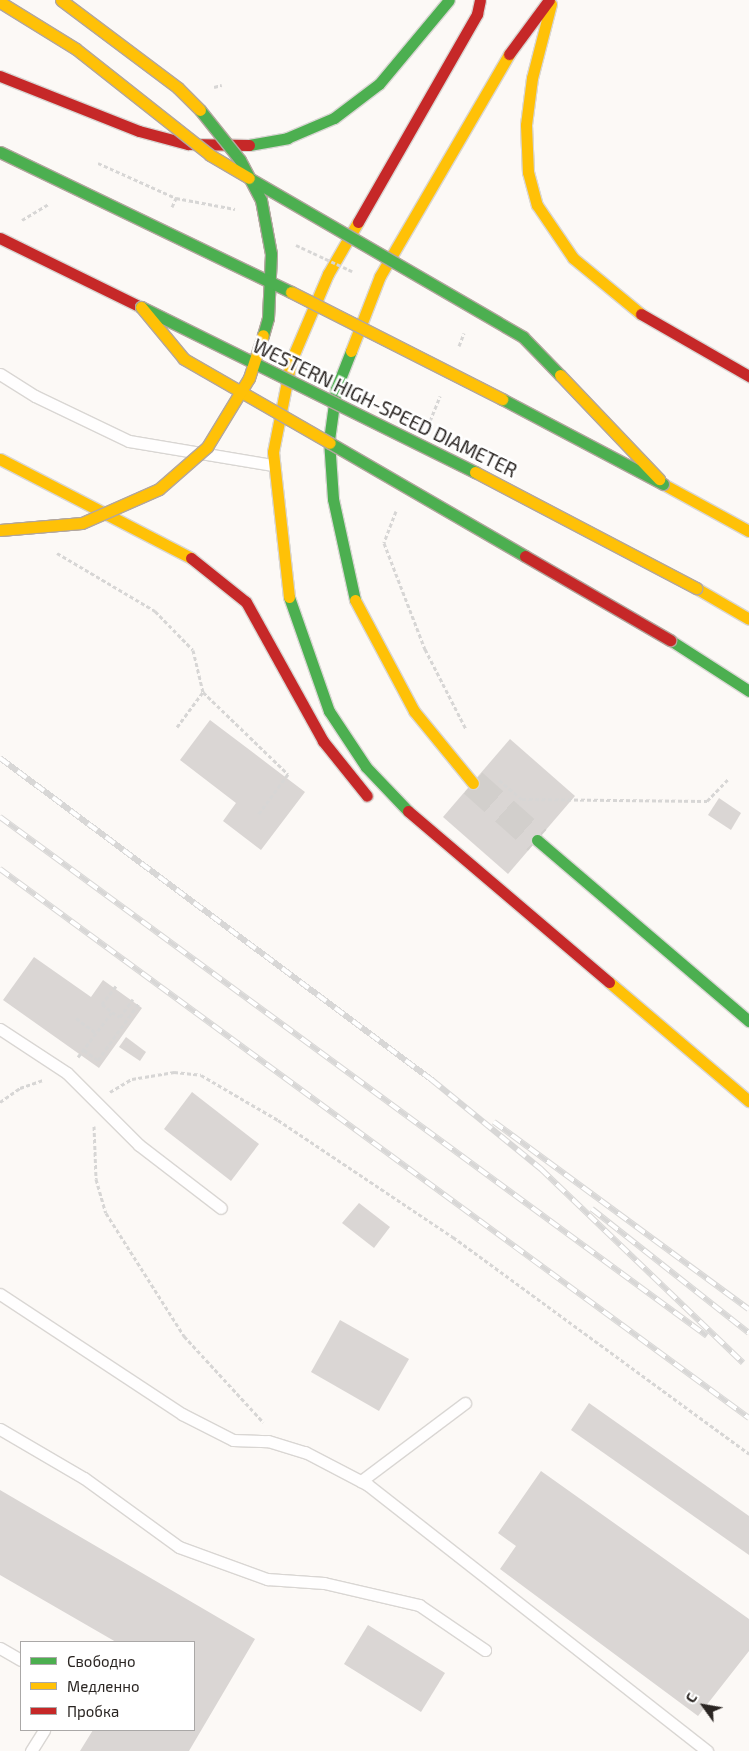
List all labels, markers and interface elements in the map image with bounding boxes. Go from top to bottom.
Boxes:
street label: WESTERN HIGH-SPEED DIAMETER [249,334,521,482]
legend [20,1641,195,1731]
text: Свободно [67,1652,136,1670]
text: Медленно [67,1677,140,1695]
north arrow [679,1681,729,1731]
text: С [681,1690,700,1706]
text: Пробка [67,1702,119,1720]

